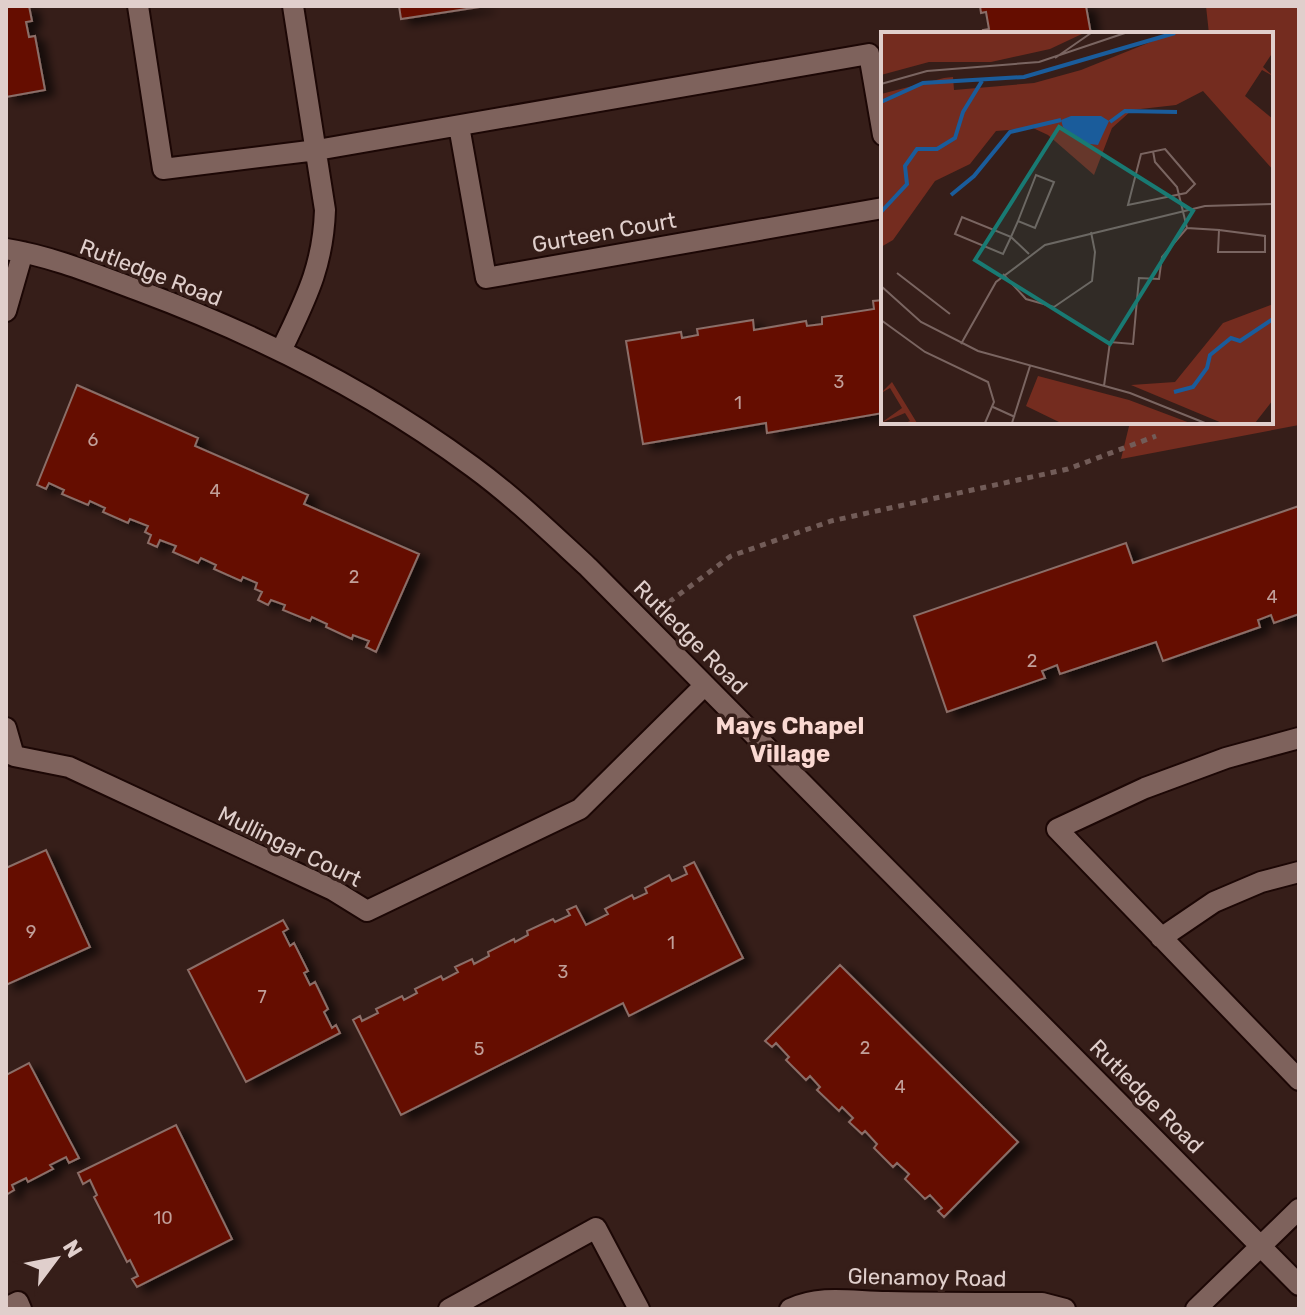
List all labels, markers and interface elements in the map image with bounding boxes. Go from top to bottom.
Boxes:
inset map [881,32,1273,424]
street label: Gurteen Court [530,206,679,258]
street label: Rutledge Road [76,233,226,312]
house number: 3 [834,371,844,393]
house number: 1 [734,392,742,414]
house number: 6 [88,429,99,451]
house number: 4 [209,480,221,502]
house number: 2 [349,566,359,588]
street label: Rutledge Road [628,575,753,700]
house number: 4 [1266,586,1278,608]
house number: 2 [1027,650,1037,672]
district label: Mays Chapel Village [716,712,864,768]
street label: Mullingar Court [214,800,366,893]
house number: 9 [26,921,36,943]
house number: 1 [667,932,675,954]
house number: 3 [558,961,568,983]
house number: 7 [257,986,267,1008]
street label: Rutledge Road [1084,1034,1209,1159]
house number: 2 [860,1037,870,1059]
house number: 5 [474,1038,484,1060]
house number: 4 [894,1076,906,1098]
house number: 10 [153,1207,173,1229]
north arrow [16,1219,96,1299]
text: N [57,1235,88,1263]
street label: Glenamoy Road [847,1263,1007,1292]

